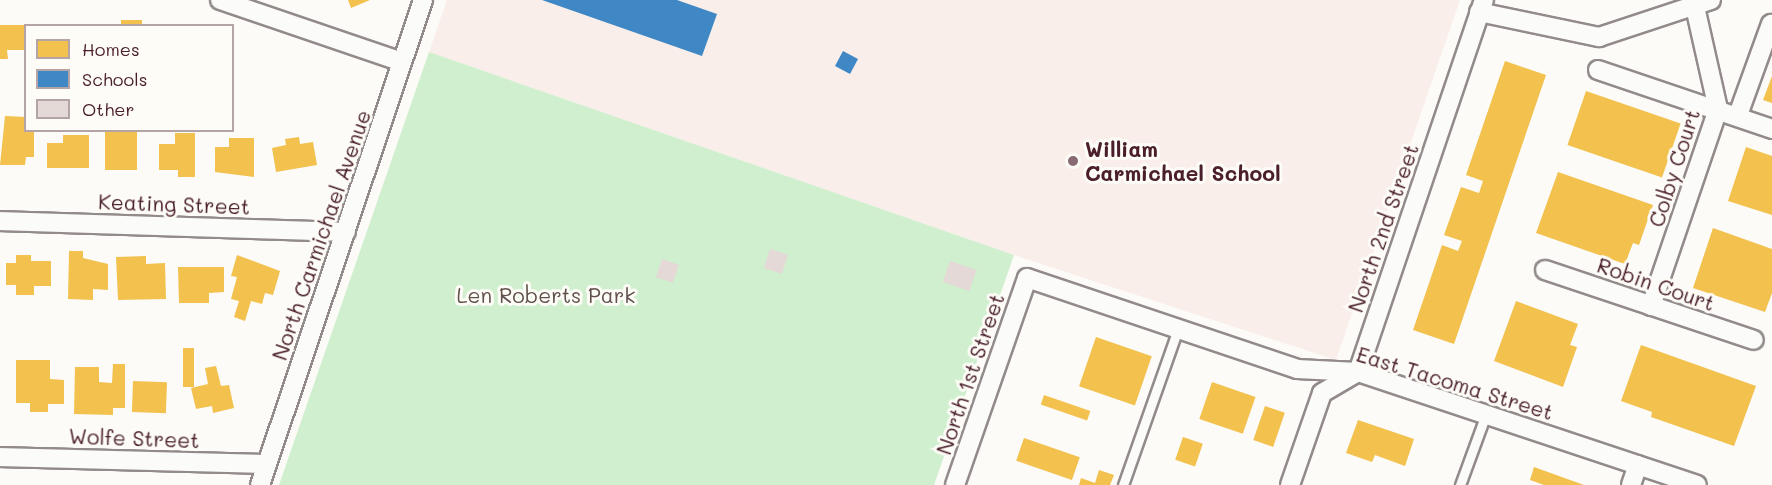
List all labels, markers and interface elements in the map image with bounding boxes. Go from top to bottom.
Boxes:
legend [24,24,234,132]
text: Homes [82,37,140,61]
text: Schools [82,67,147,91]
text: Other [82,97,135,121]
street label: Colby Court [1643,106,1705,230]
street label: North Carmichael Avenue [266,107,376,363]
place label: William Carmichael School [1085,136,1281,186]
street label: North 2nd Street [1342,140,1424,316]
marker: William Carmichael School [1066,154,1080,168]
street label: Keating Street [98,189,250,219]
street label: Robin Court [1594,252,1718,316]
park label: Len Roberts Park [456,282,636,308]
street label: North 1st Street [931,290,1009,458]
street label: East Tacoma Street [1354,341,1556,425]
street label: Wolfe Street [68,423,200,453]

